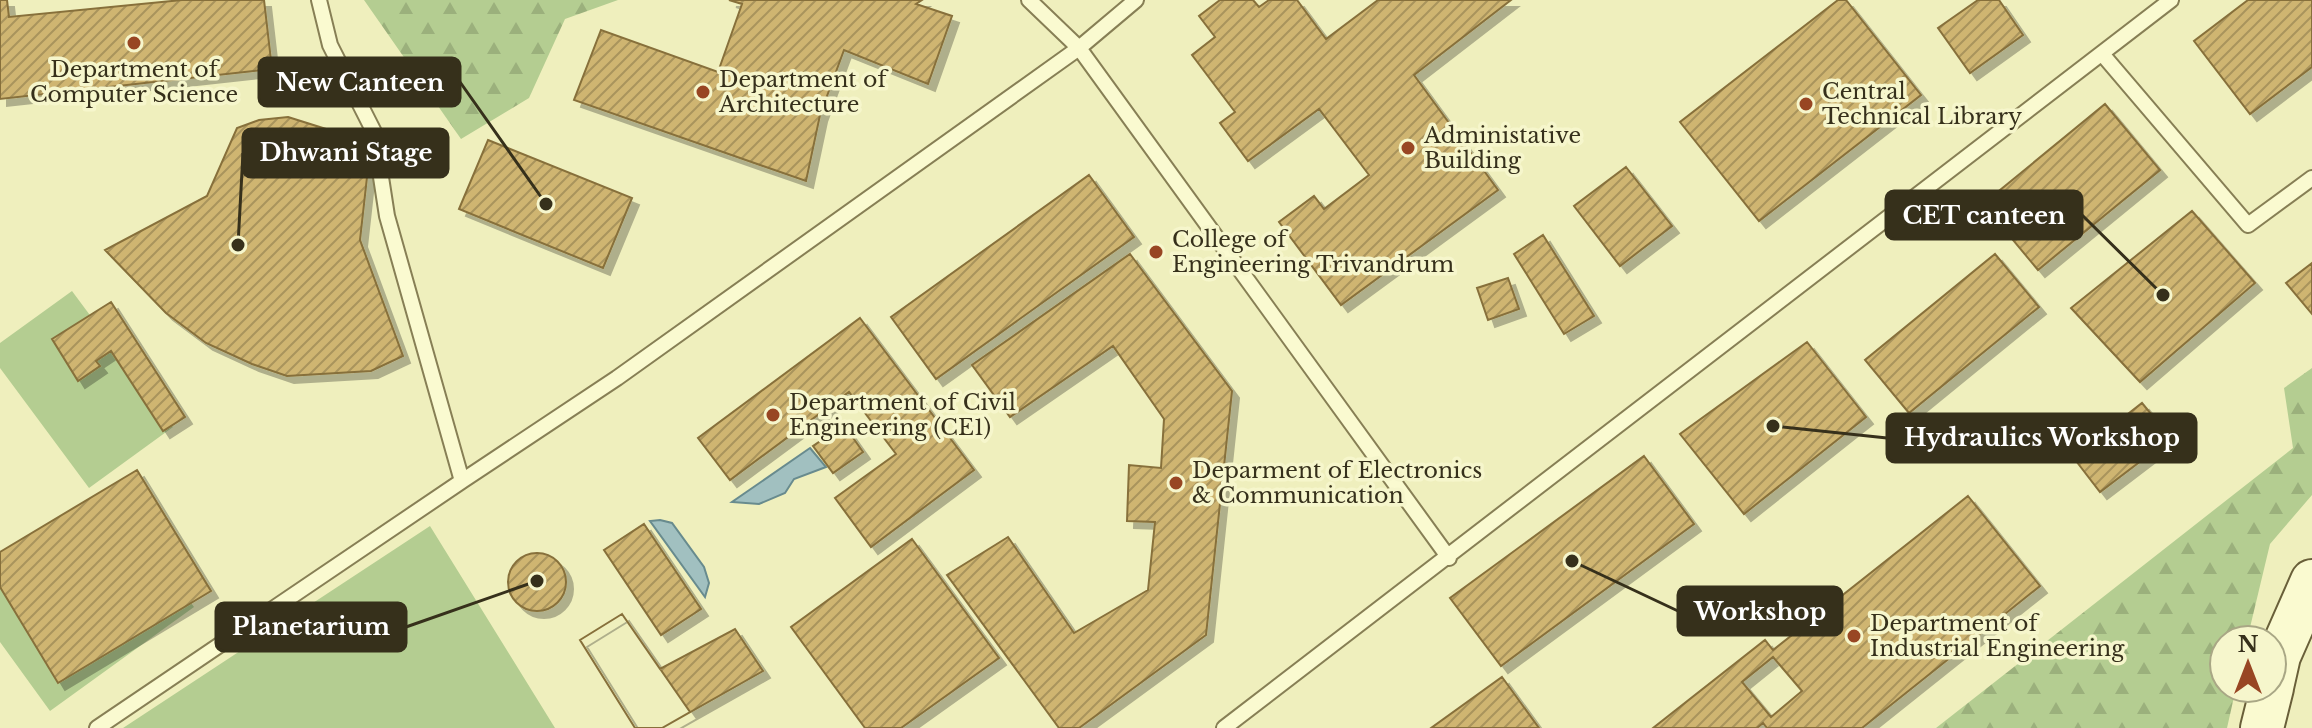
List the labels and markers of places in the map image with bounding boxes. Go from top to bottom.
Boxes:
marker: Department of Computer Science [125,34,143,52]
place label: Department of Computer Science [30,56,238,108]
callout: New Canteen [259,58,460,106]
place label: Department of Architecture [718,66,889,118]
place label: Central Technical Library [1822,78,2022,130]
marker: Department of Architecture [694,83,712,101]
marker: Central Technical Library [1797,95,1815,113]
place label: Administative Building [1423,122,1581,174]
callout: Dhwani Stage [243,129,448,177]
marker: Administative Building [1399,139,1417,157]
callout: CET canteen [1886,191,2082,239]
place label: College of Engineering Trivandrum [1172,226,1455,278]
marker: College of Engineering Trivandrum [1147,243,1165,261]
place label: Department of Civil Engineering (CE1) [789,389,1016,441]
marker: Department of Civil Engineering (CE1) [764,406,782,424]
callout: Hydraulics Workshop [1887,414,2196,462]
place label: Deparment of Electronics & Communication [1192,457,1482,509]
marker: Deparment of Electronics & Communication [1167,474,1185,492]
callout: Workshop [1678,587,1842,635]
callout: Planetarium [216,603,406,651]
place label: Department of Industrial Engineering [1870,610,2125,662]
marker: Department of Industrial Engineering [1845,627,1863,645]

